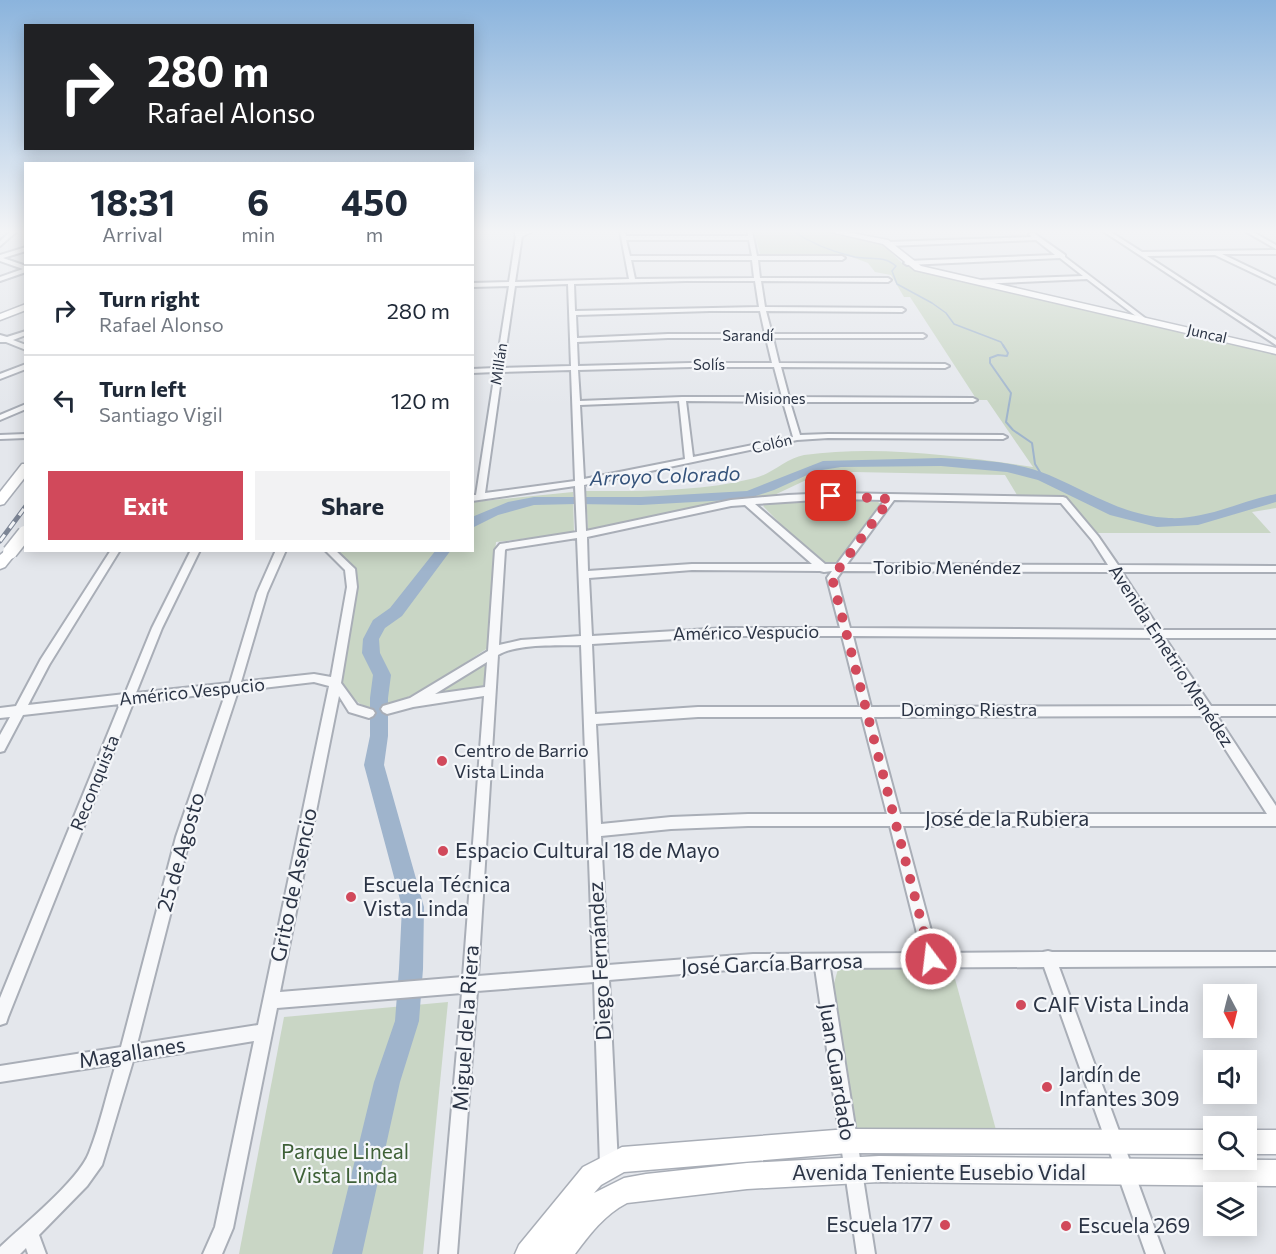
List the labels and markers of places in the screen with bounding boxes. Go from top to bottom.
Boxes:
pin [805,470,856,521]
place label: Centro de Barrio Vista Linda [454,739,589,782]
marker: Centro de Barrio Vista Linda [435,754,449,768]
place label: Espacio Cultural 18 de Mayo [455,837,720,862]
marker: Espacio Cultural 18 de Mayo [436,844,450,858]
place label: Escuela Técnica Vista Linda [363,871,511,920]
marker: Escuela Técnica Vista Linda [344,890,358,904]
place label: CAIF Vista Linda [1033,991,1189,1016]
marker: CAIF Vista Linda [1014,998,1028,1012]
place label: Jardín de Infantes 309 [1059,1061,1180,1110]
marker: Jardín de Infantes 309 [1040,1080,1054,1094]
place label: Escuela 177 [826,1211,933,1236]
place label: Escuela 269 [1078,1212,1190,1237]
marker: Escuela 177 [938,1218,952,1232]
marker: Escuela 269 [1059,1219,1073,1233]

